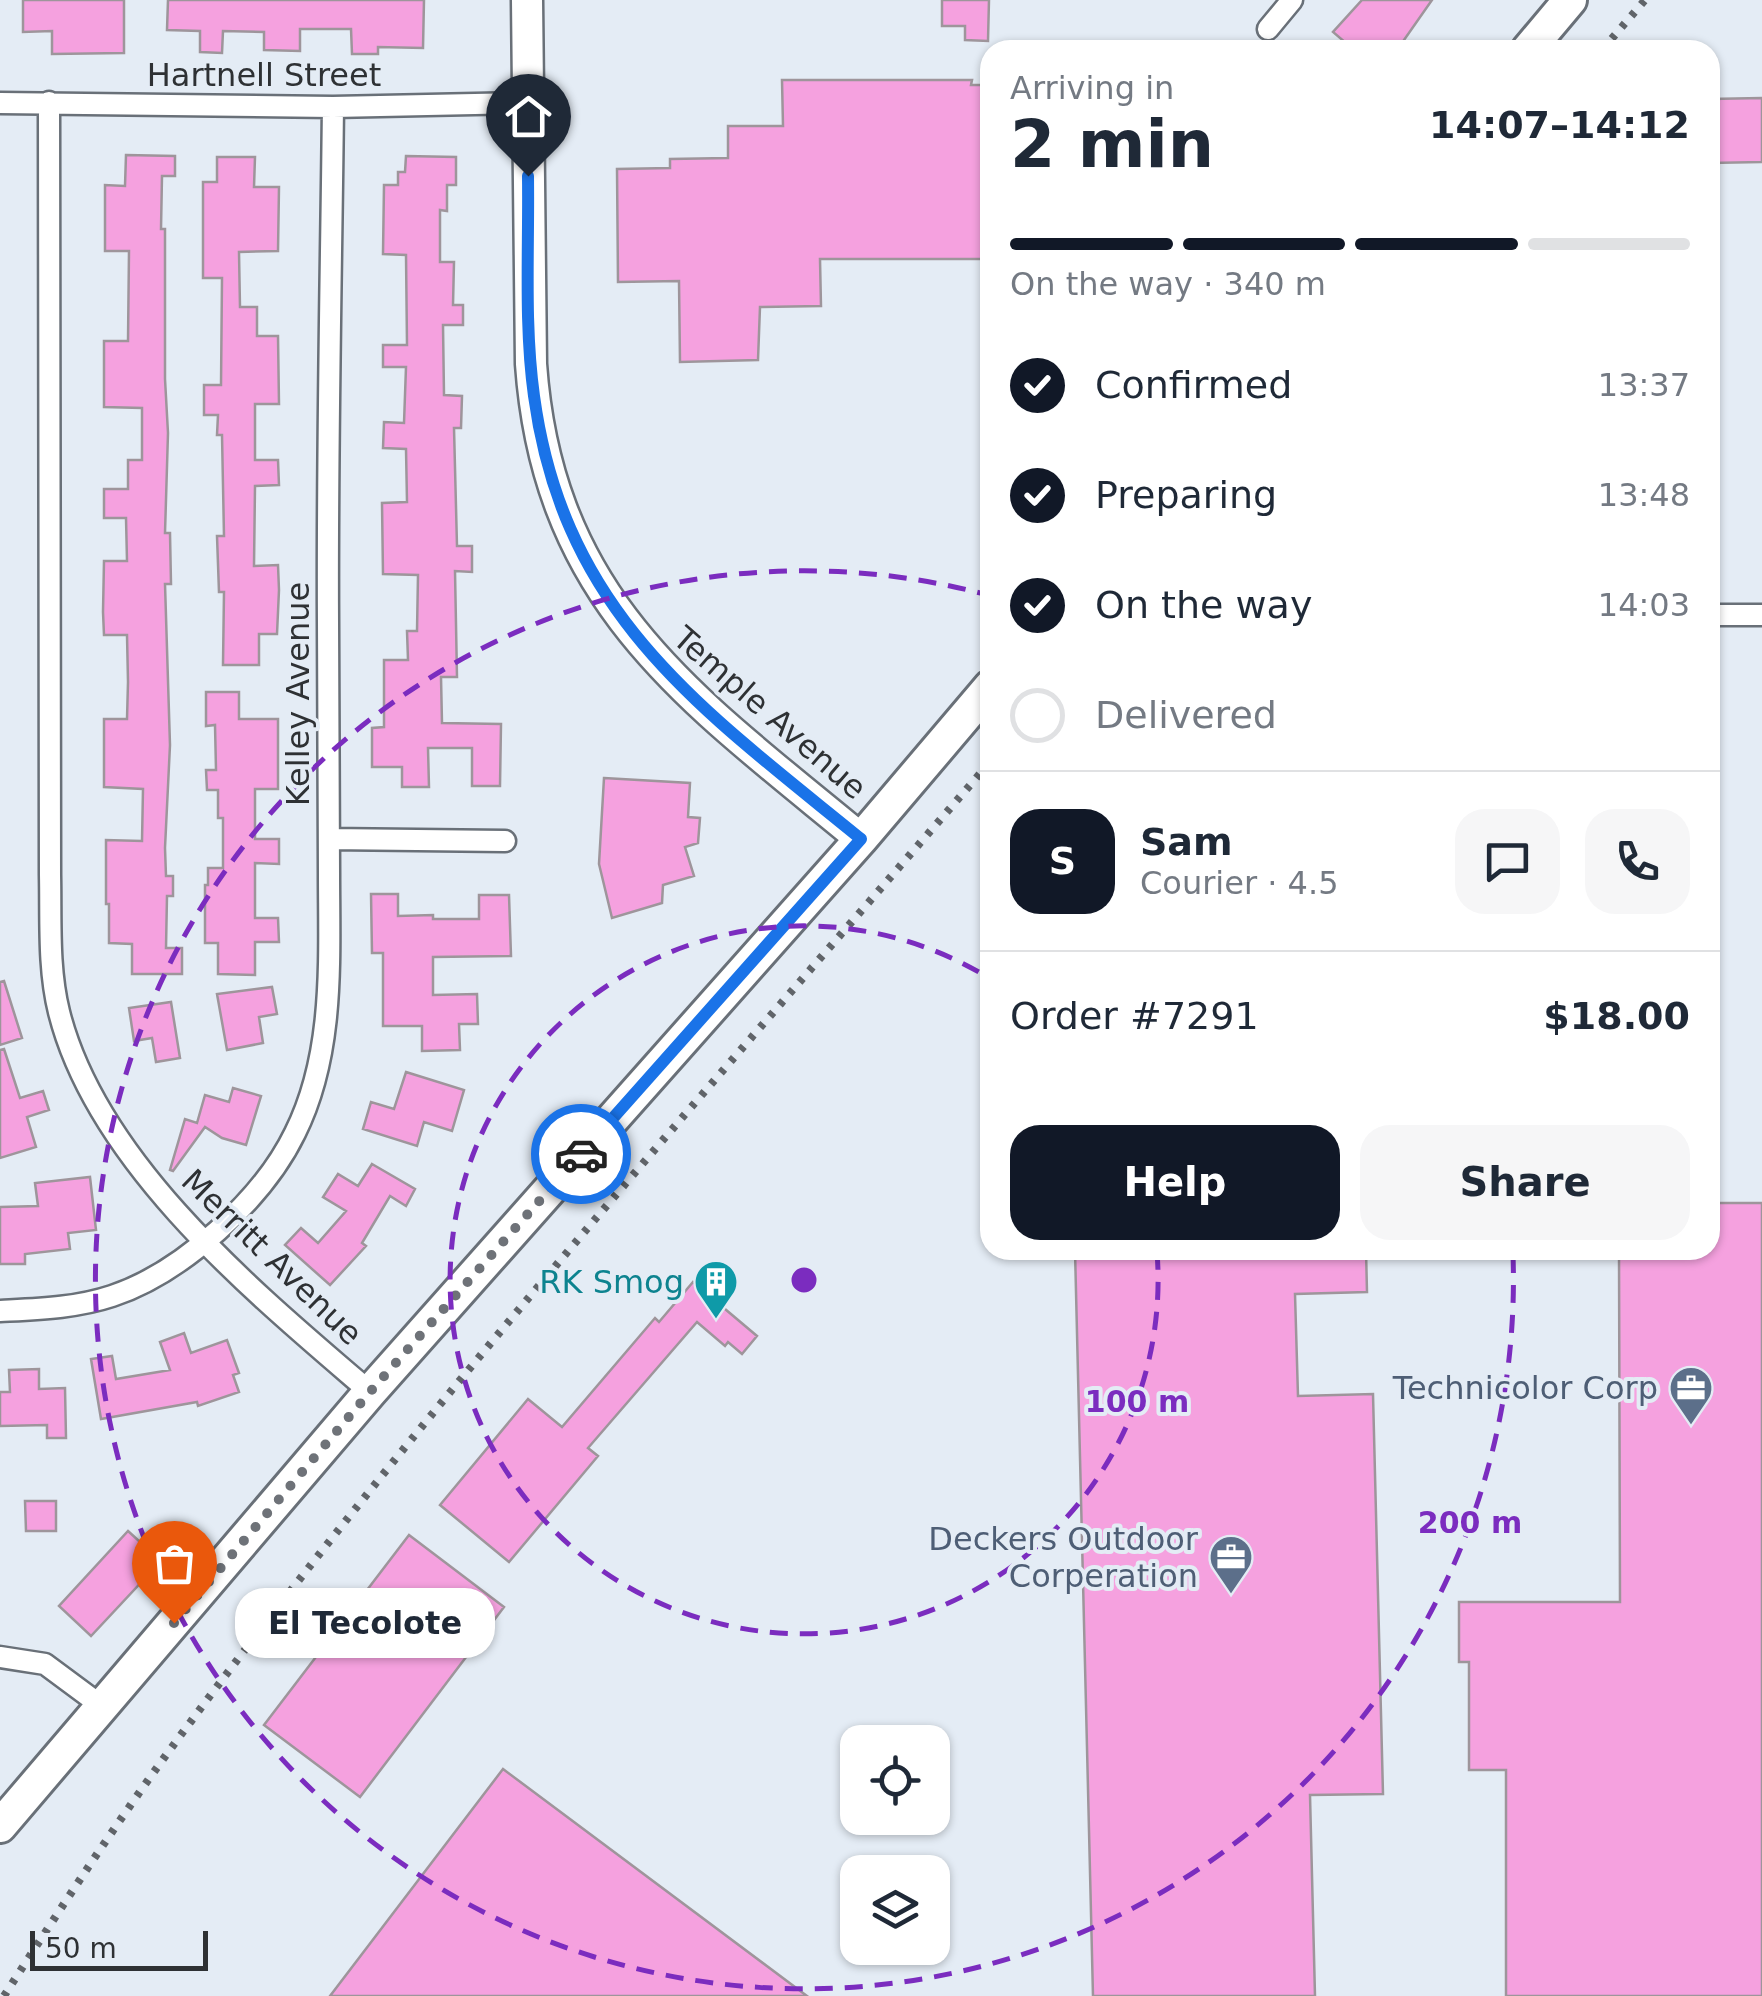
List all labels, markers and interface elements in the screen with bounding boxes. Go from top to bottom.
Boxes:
street label: Hartnell Street [147,56,381,94]
text: Arriving in [1010,69,1174,107]
pin [486,74,571,177]
icon: home [501,89,556,144]
text: 14:07–14:12 [1429,103,1690,147]
text: 2 min [1010,107,1214,182]
text: On the way · 340 m [1010,265,1326,303]
icon: check [1010,358,1065,413]
text: Confirmed [1095,363,1292,407]
text: 13:37 [1598,366,1690,404]
icon: check [1010,468,1065,523]
text: Preparing [1095,473,1277,517]
text: 13:48 [1598,476,1690,514]
icon: check [1010,578,1065,633]
street label: Kelley Avenue [279,582,317,806]
text: On the way [1095,583,1312,627]
text: 14:03 [1598,586,1690,624]
street label: Temple Avenue [665,618,874,807]
text: Delivered [1095,693,1277,737]
button: chat [1455,809,1560,914]
button: phone [1585,809,1690,914]
text: Sam [1140,820,1233,864]
text: S [1049,839,1076,883]
text: Courier · 4.5 [1140,864,1339,902]
text: Order #7291 [1010,994,1259,1038]
text: $18.00 [1543,994,1690,1038]
courier [531,1104,631,1204]
button: Help [1010,1125,1340,1240]
button: Share [1360,1125,1690,1240]
icon: car [554,1127,609,1182]
street label: Merritt Avenue [174,1161,370,1353]
building icon: RK Smog [693,1259,739,1320]
centre of rings [786,1262,822,1298]
place label: RK Smog [539,1263,684,1301]
office icon: Technicolor Corp [1668,1365,1714,1426]
place label: Technicolor Corp [1392,1369,1658,1407]
text: 100 m [1085,1384,1189,1419]
text: 200 m [1418,1505,1522,1540]
place label: Deckers Outdoor Corperation [928,1520,1199,1595]
pin [132,1521,217,1624]
office icon: Deckers Outdoor Corperation [1208,1534,1254,1595]
icon: bag [147,1536,202,1591]
callout: El Tecolote [234,1588,494,1658]
text: El Tecolote [268,1604,462,1642]
map controls [840,1725,950,1965]
button: locate [840,1725,950,1835]
button: layers [840,1855,950,1965]
scale bar [30,1926,208,1970]
text: 50 m [45,1932,117,1965]

